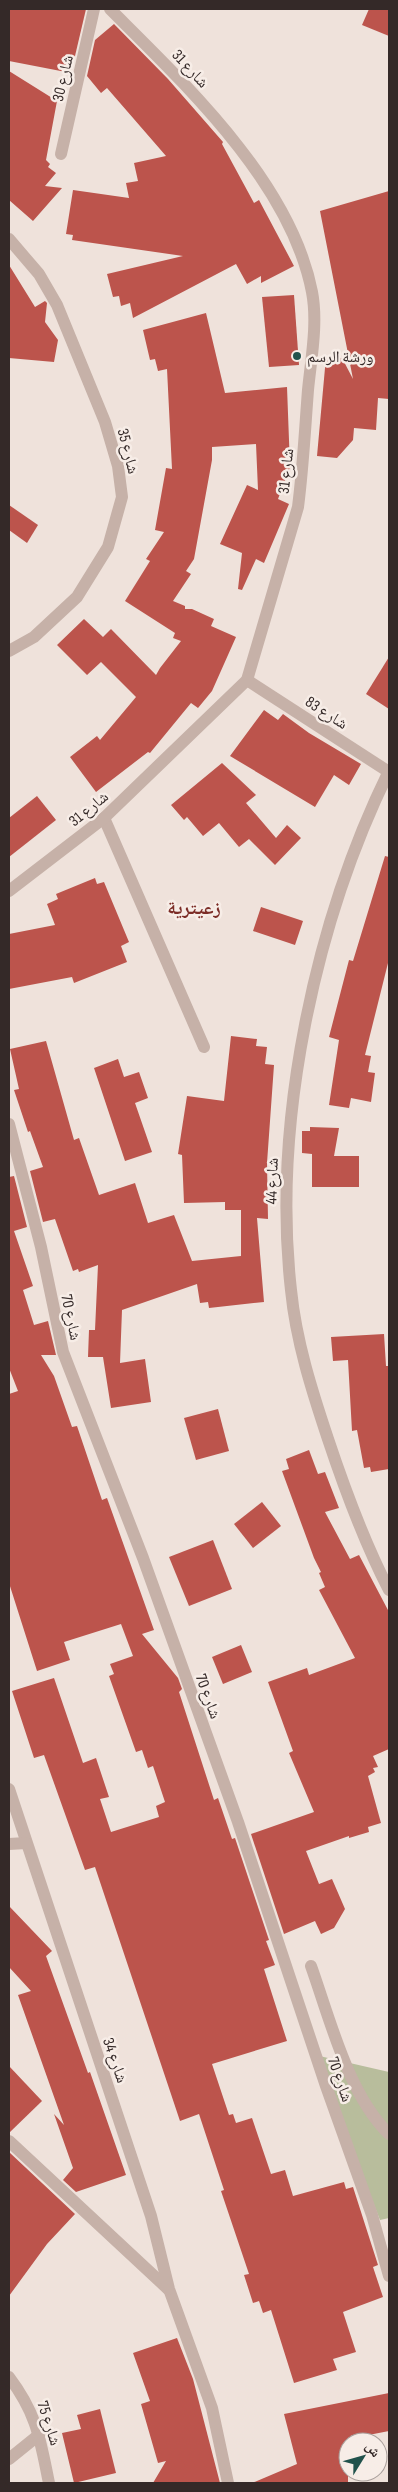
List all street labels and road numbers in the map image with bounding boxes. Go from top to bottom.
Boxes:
street label: شارع 31 [168,46,212,92]
street label: شارع 30 [49,53,78,103]
street label: شارع 35 [113,427,142,476]
street label: شارع 31 [275,448,298,495]
street label: شارع 83 [301,693,351,734]
street label: شارع 31 [65,788,113,831]
street label: شارع 44 [262,1158,283,1205]
street label: شارع 70 [56,1293,85,1342]
street label: شارع 70 [191,1671,224,1722]
street label: شارع 34 [98,2035,131,2086]
street label: شارع 70 [323,2054,356,2105]
street label: شارع 75 [32,2399,65,2448]

